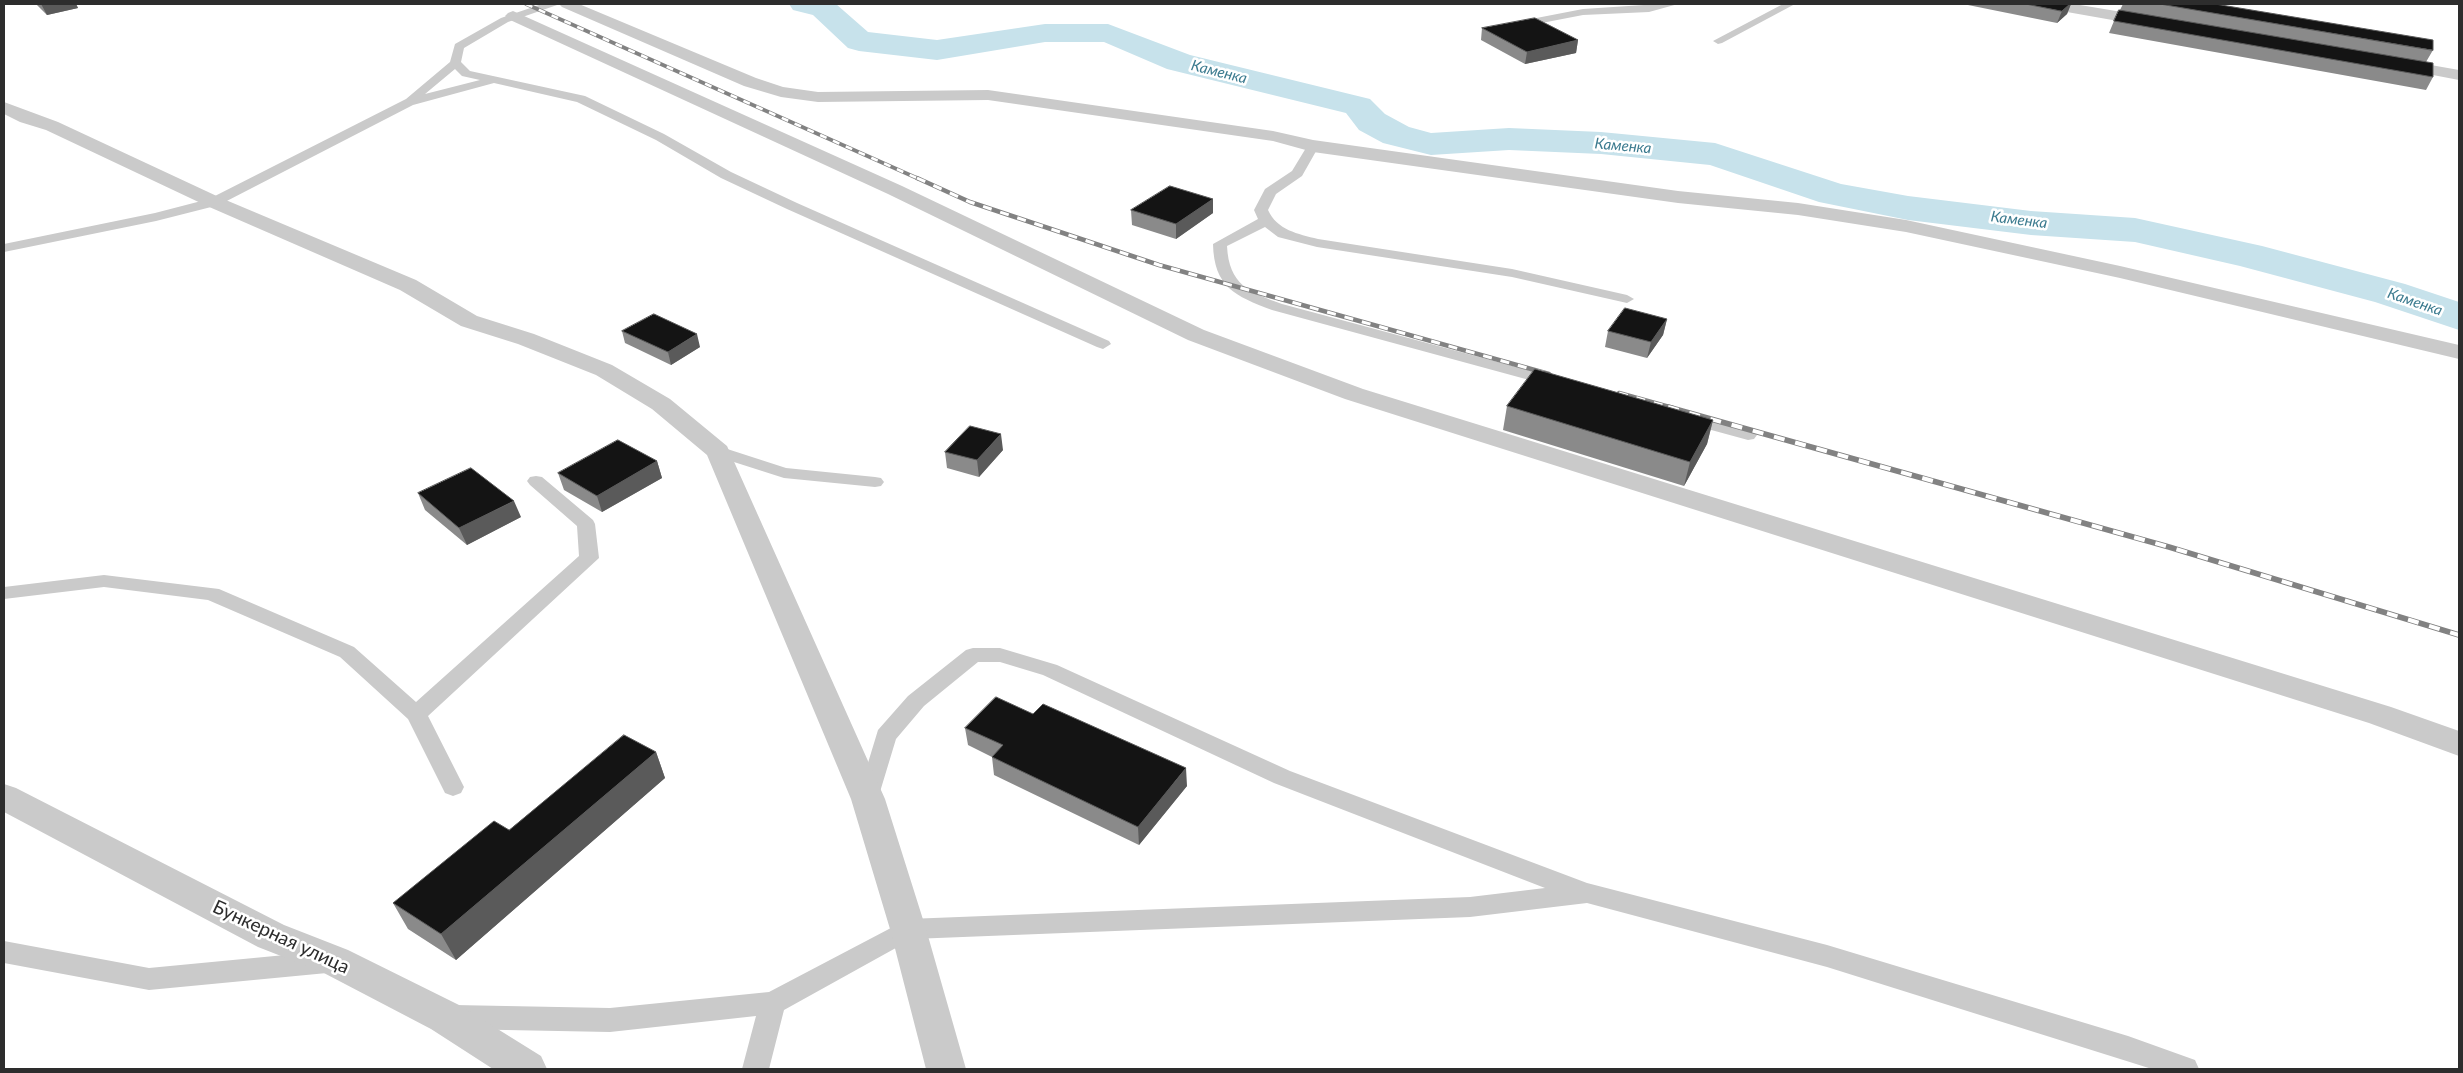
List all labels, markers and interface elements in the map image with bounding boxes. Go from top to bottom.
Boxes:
water label: Каменка [1189,56,1249,88]
water label: Каменка [1594,135,1652,157]
water label: Каменка [1990,208,2048,232]
water label: Каменка [2385,284,2445,320]
street label: Бункерная улица [209,895,353,979]

